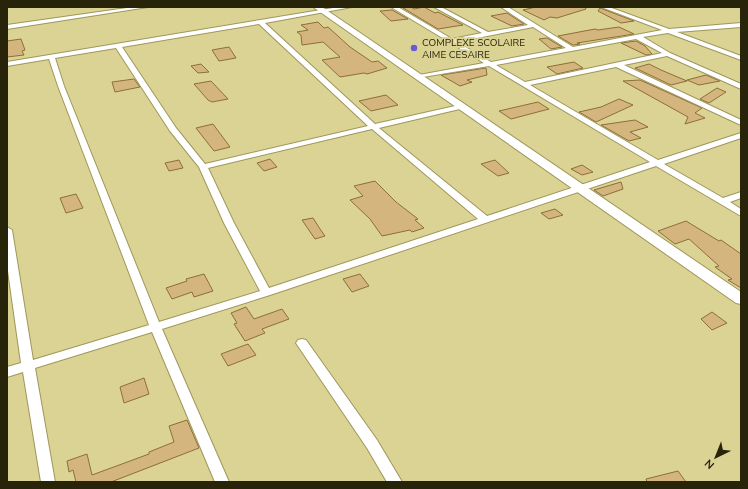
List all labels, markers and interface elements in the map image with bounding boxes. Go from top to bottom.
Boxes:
place label: COMPLEXE SCOLAIRE AIME CESAIRE [422,36,525,62]
marker: COMPLEXE SCOLAIRE AIME CESAIRE [409,43,419,53]
north arrow [696,437,736,477]
text: N [701,456,718,472]

